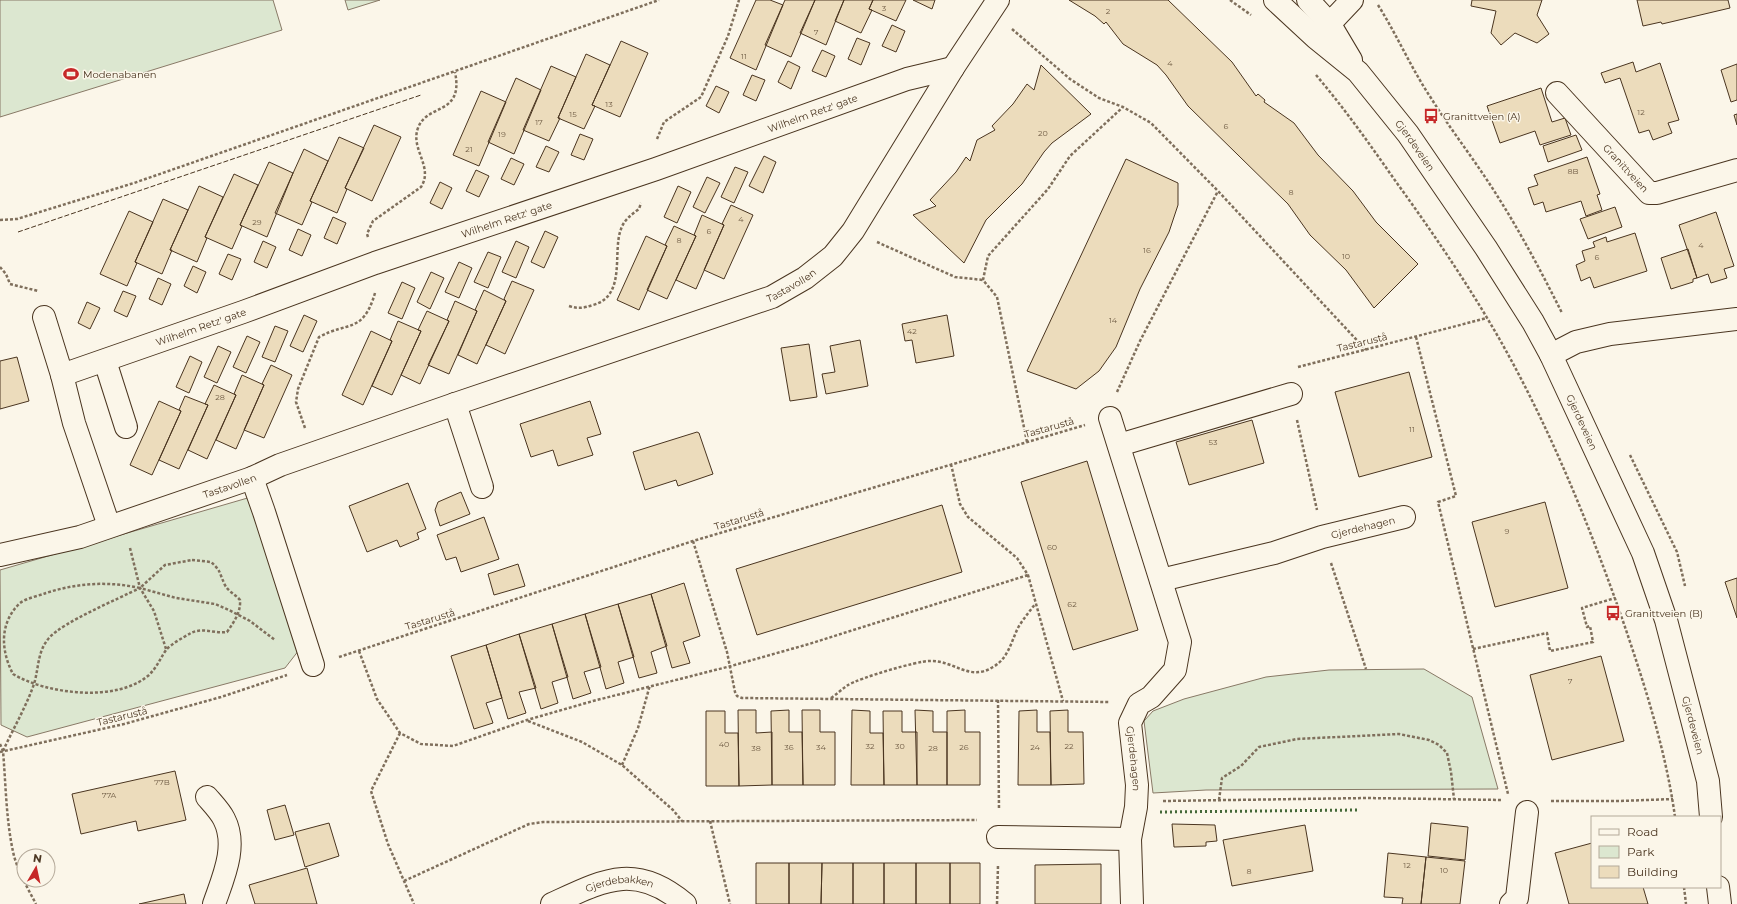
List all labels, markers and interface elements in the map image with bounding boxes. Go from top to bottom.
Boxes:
house number: 3 [882,3,887,13]
house number: 2 [1106,6,1111,16]
house number: 7 [814,27,819,37]
house number: 11 [741,51,747,61]
house number: 4 [1167,58,1173,68]
sports icon: Modenabanen [62,65,80,83]
place label: Modenabanen [83,68,157,81]
street label: Wilhelm Retz' gate [766,91,860,135]
house number: 13 [605,99,613,109]
bus stop icon: Granittveien (A) [1422,107,1440,125]
house number: 12 [1637,107,1645,117]
house number: 15 [569,109,577,119]
place label: Granittveien (A) [1443,110,1521,123]
house number: 17 [535,117,543,127]
street label: Gjerdeveien [1392,117,1437,174]
house number: 6 [1224,121,1229,131]
house number: 20 [1038,128,1048,138]
house number: 19 [498,129,506,139]
street label: Granittveien [1600,141,1651,195]
house number: 21 [465,144,473,154]
house number: 8B [1567,166,1579,176]
house number: 8 [1288,187,1294,197]
street label: Wilhelm Retz' gate [459,198,554,241]
house number: 4 [738,214,744,224]
house number: 29 [252,217,262,227]
house number: 6 [707,226,712,236]
house number: 8 [676,235,682,245]
house number: 4 [1698,240,1704,250]
house number: 16 [1143,245,1151,255]
house number: 10 [1342,251,1350,261]
house number: 6 [1595,252,1600,262]
street label: Tastavollen [765,266,819,305]
street label: Wilhelm Retz' gate [154,305,248,349]
house number: 14 [1109,315,1118,325]
house number: 42 [907,326,917,336]
street label: Tastarustå [1336,330,1389,355]
house number: 28 [215,392,225,402]
street label: Gjerdeveien [1563,392,1600,452]
street label: Tastarustå [1023,414,1076,441]
house number: 11 [1409,424,1415,434]
house number: 53 [1209,437,1218,447]
street label: Tastavollen [201,471,259,501]
street label: Tastarustå [713,506,766,533]
street label: Gjerdehagen [1330,513,1397,542]
house number: 9 [1505,526,1510,536]
house number: 60 [1047,542,1057,552]
house number: 62 [1067,599,1077,609]
bus stop icon: Granittveien (B) [1604,604,1622,622]
street label: Tastarustå [404,606,457,633]
place label: Granittveien (B) [1625,607,1703,620]
house number: 7 [1568,676,1573,686]
street label: Gjerdeveien [1679,695,1707,756]
street label: Tastarustå [96,704,149,729]
street label: Gjerdehagen [1123,725,1143,792]
house number: 40 [719,739,729,749]
house number: 32 [865,741,875,751]
house number: 30 [895,741,905,751]
house number: 22 [1064,741,1074,751]
house number: 36 [784,742,794,752]
house number: 34 [816,742,827,752]
house number: 26 [959,742,969,752]
house number: 24 [1030,742,1041,752]
house number: 38 [751,743,761,753]
house number: 28 [928,743,938,753]
house number: 77B [154,777,170,787]
house number: 77A [102,790,117,800]
legend [1591,816,1721,888]
text: Road [1627,824,1658,839]
text: Park [1627,844,1655,859]
north arrow [16,848,56,888]
text: N [32,851,43,866]
house number: 12 [1403,860,1411,870]
text: Building [1627,864,1678,879]
house number: 10 [1440,865,1448,875]
house number: 8 [1246,866,1252,876]
street label: Gjerdebakken [583,873,656,895]

